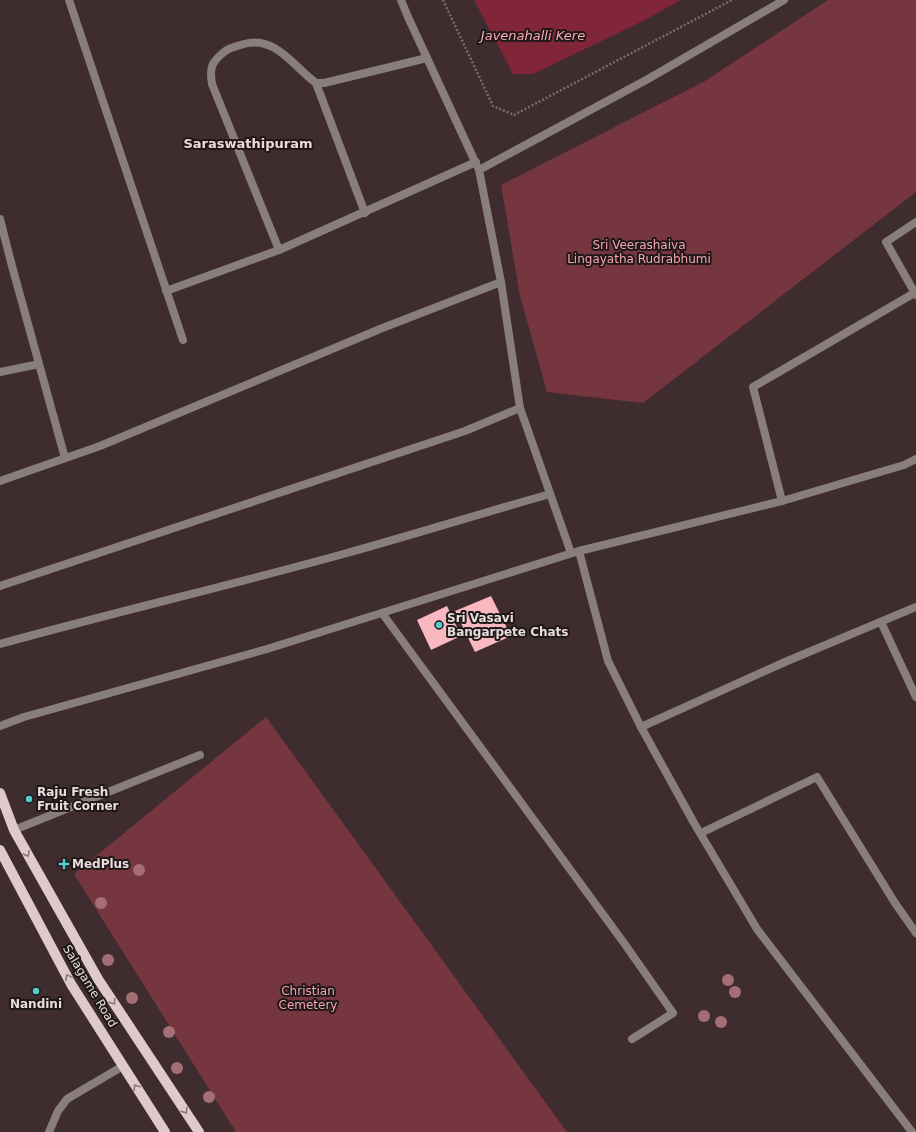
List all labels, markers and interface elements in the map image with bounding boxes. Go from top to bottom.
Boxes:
water label: Javenahalli Kere [478,28,585,43]
district label: Saraswathipuram [183,136,313,151]
park label: Sri Veerashaiva Lingayatha Rudrabhumi [567,238,711,266]
place label: Sri Vasavi Bangarpete Chats [447,611,569,639]
marker: Sri Vasavi Bangarpete Chats [434,620,444,630]
place label: Raju Fresh Fruit Corner [37,785,119,813]
marker: Raju Fresh Fruit Corner [24,794,34,804]
one-way arrow [23,850,30,857]
place label: MedPlus [72,857,129,871]
marker: MedPlus [59,859,69,869]
street label: Salagame Road [60,942,120,1030]
one-way arrow [65,974,72,981]
park label: Christian Cemetery [279,984,337,1012]
marker: Nandini [31,986,41,996]
place label: Nandini [10,997,62,1011]
one-way arrow [108,998,115,1005]
one-way arrow [134,1084,141,1091]
one-way arrow [180,1106,187,1113]

